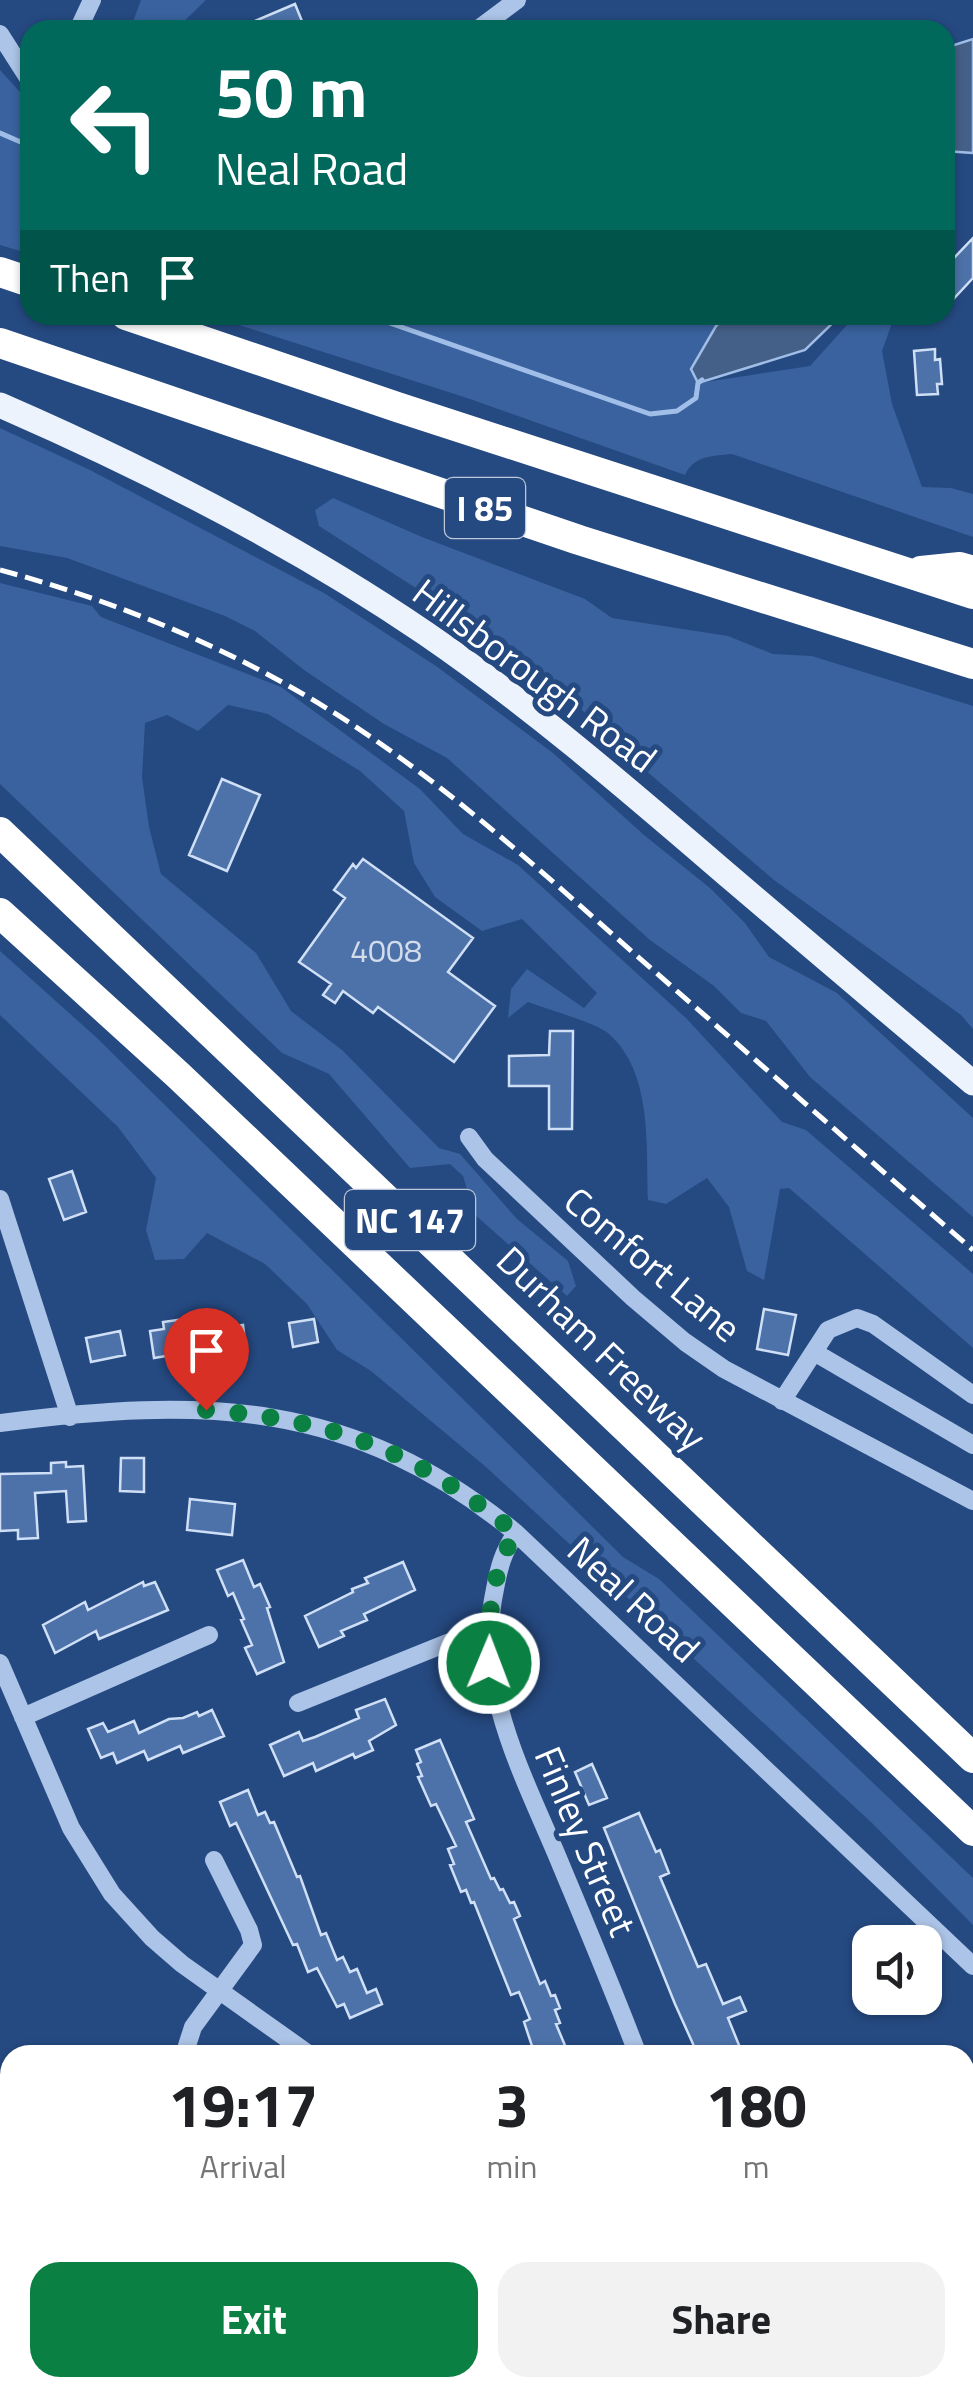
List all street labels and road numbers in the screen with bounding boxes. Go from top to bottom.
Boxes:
road number: I 85 [445,478,525,538]
street label: Hillsborough Road [401,564,669,786]
street label: Comfort Lane [552,1172,754,1356]
road number: NC 147 [345,1190,475,1250]
street label: Durham Freeway [483,1232,721,1464]
street label: Neal Road [555,1522,713,1676]
street label: Finley Street [520,1737,652,1945]

